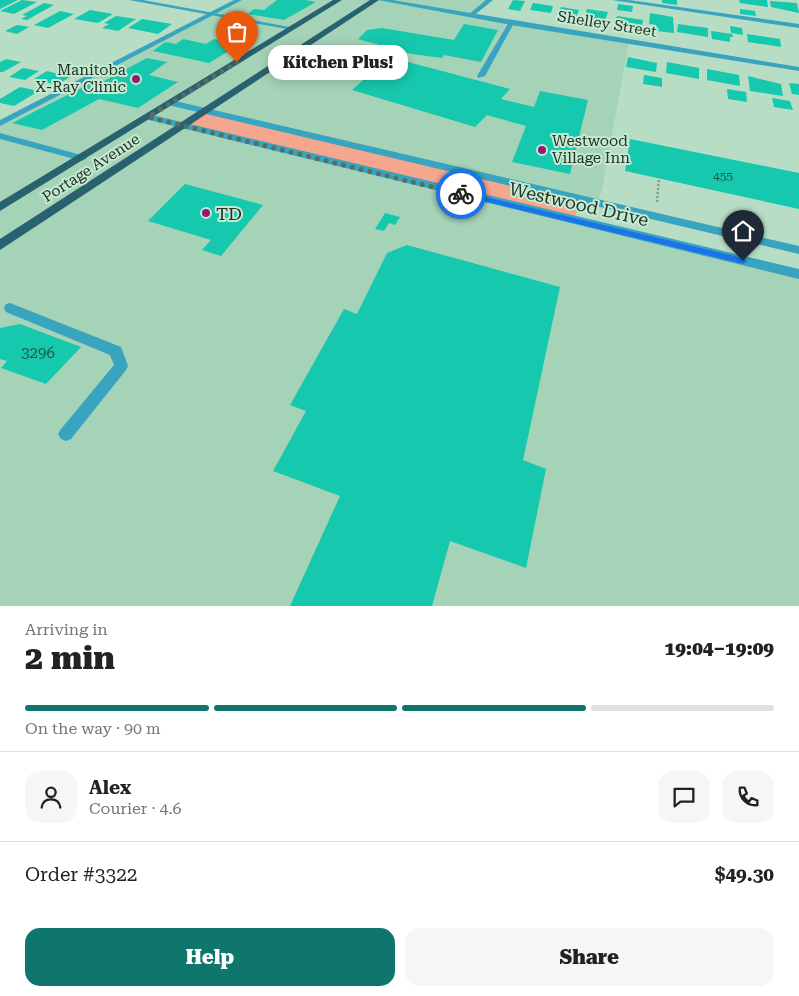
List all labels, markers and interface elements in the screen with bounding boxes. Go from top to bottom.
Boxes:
street label: Shelley Street [556,7,658,41]
pin [216,11,258,62]
icon: bag [223,18,251,46]
callout: Kitchen Plus! [267,44,407,80]
text: Kitchen Plus! [283,53,393,72]
place label: Manitoba X-Ray Clinic [35,61,126,96]
marker: Manitoba X-Ray Clinic [130,73,142,85]
street label: Portage Avenue [39,130,143,206]
place label: Westwood Village Inn [552,132,630,167]
marker: Westwood Village Inn [536,144,548,156]
courier [436,169,486,219]
house number: 455 [713,169,733,183]
street label: Westwood Drive [507,178,651,230]
icon: bike [447,180,475,208]
place label: TD [216,203,242,224]
marker: TD [200,207,212,219]
pin [722,210,764,261]
icon: home [729,217,757,245]
house number: 3296 [21,344,55,362]
text: Arriving in [25,620,108,639]
text: 19:04–19:09 [665,637,774,660]
text: 2 min [25,639,115,677]
text: On the way · 90 m [25,719,161,738]
button: person [25,771,77,823]
button: chat [658,771,710,823]
button: phone [722,771,774,823]
text: Alex [89,776,131,799]
text: Courier · 4.6 [89,799,182,818]
text: Order #3322 [25,863,137,886]
text: $49.30 [715,863,774,886]
button: Help [25,928,395,986]
button: Share [405,928,774,986]

